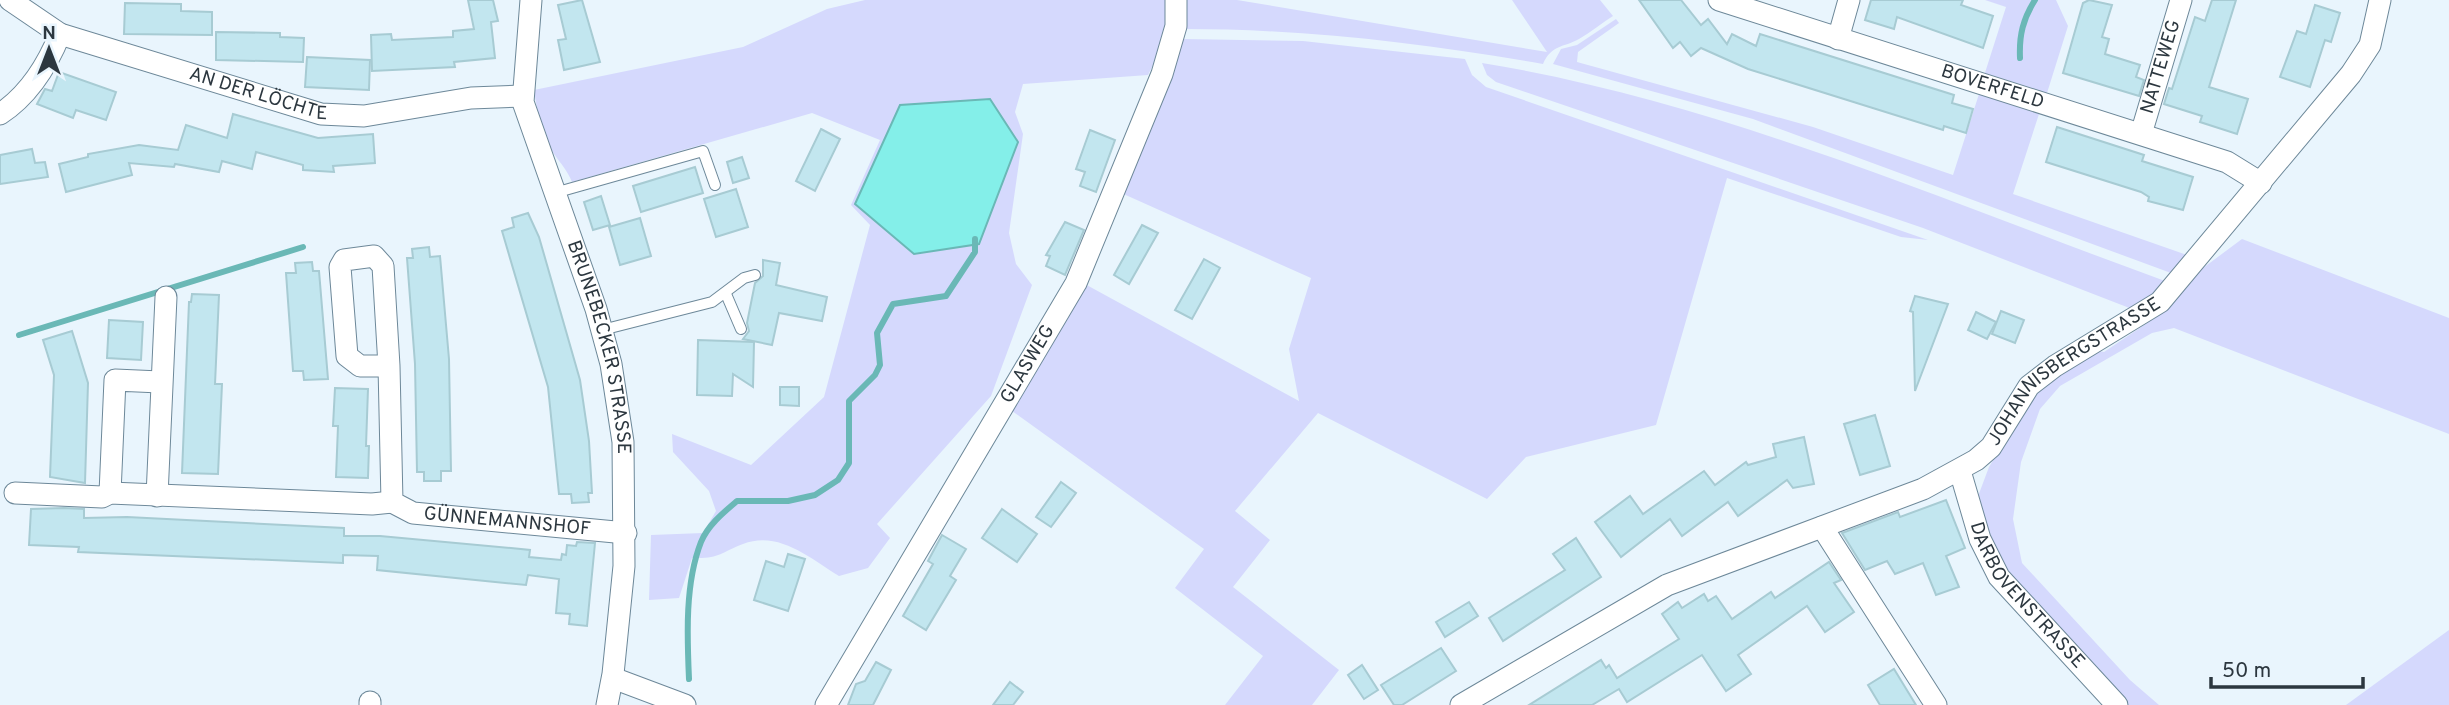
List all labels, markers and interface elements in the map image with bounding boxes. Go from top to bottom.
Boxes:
north arrow [14,14,84,84]
street label: NATTEWEG [2136,17,2186,117]
text: N [42,22,56,46]
street label: BOVERFELD [1938,60,2047,115]
street label: AN DER LÖCHTE [186,62,328,126]
street label: BRUNEBECKER STRASSE [561,237,635,454]
street label: JOHANNISBERGSTRASSE [1983,292,2165,450]
street label: GLASWEG [995,321,1060,408]
street label: GÜNNEMANNSHOF [423,502,592,542]
street label: DARBOVENSTRASSE [1964,519,2090,674]
scale bar [2211,646,2363,690]
text: 50 m [2222,658,2271,685]

